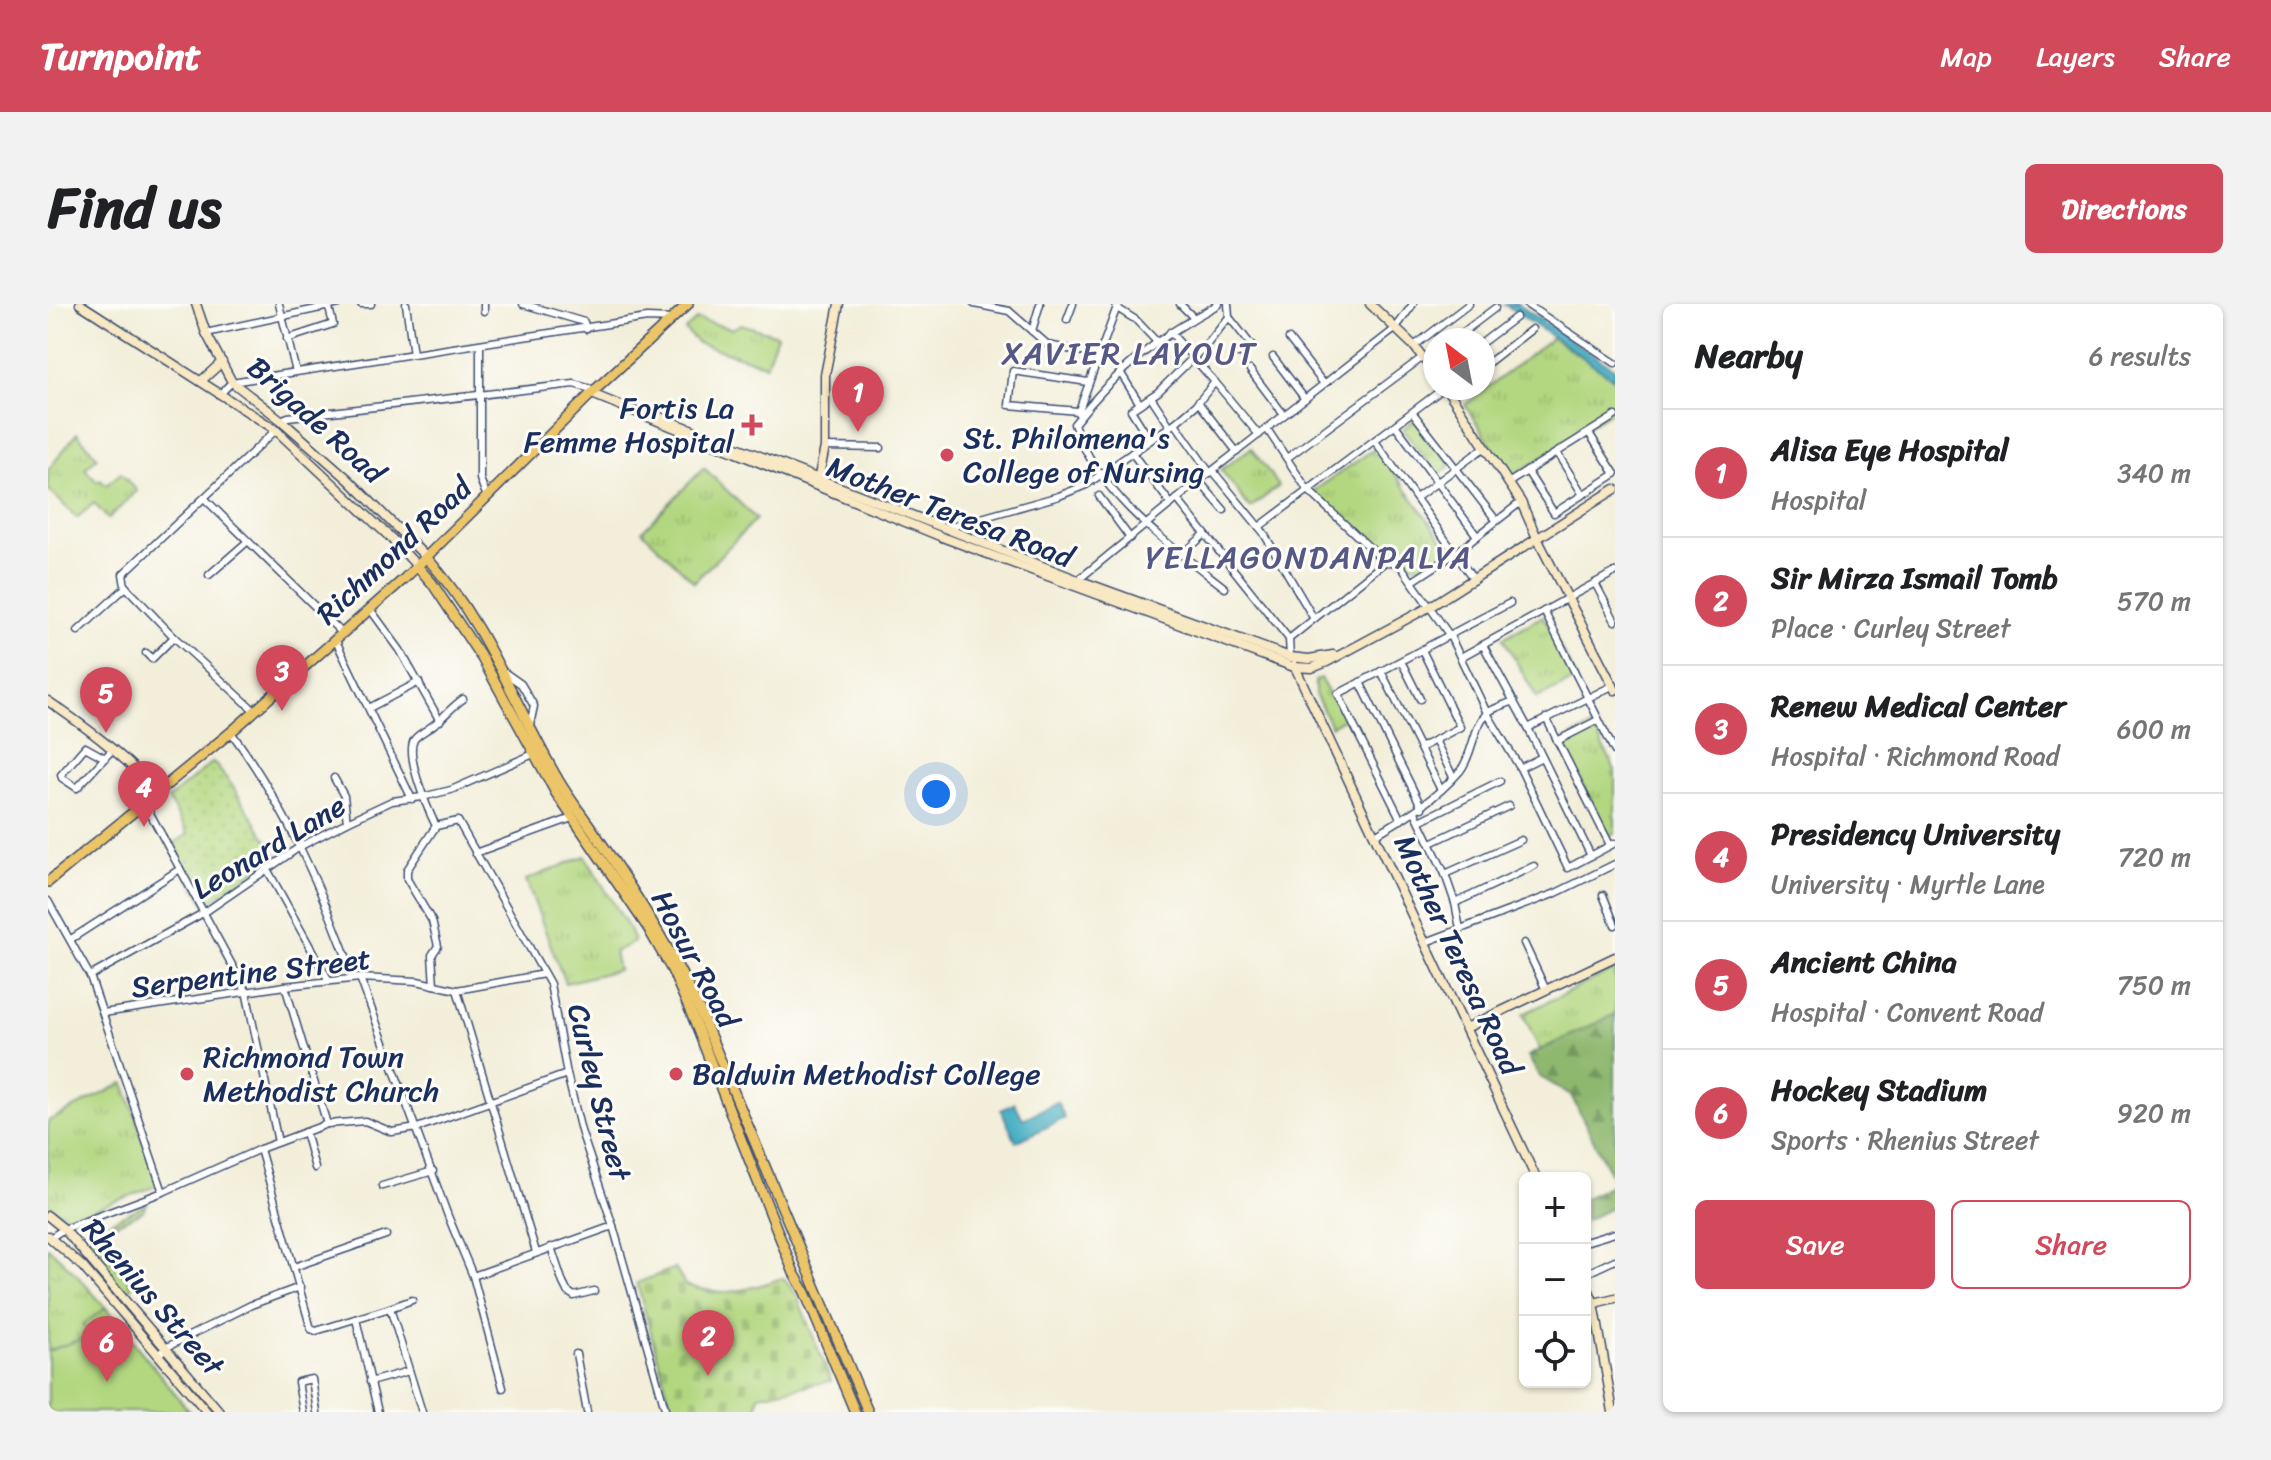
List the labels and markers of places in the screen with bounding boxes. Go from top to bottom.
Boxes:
pin: 1 [832,366,884,432]
place label: Fortis La Femme Hospital [524,381,734,469]
place label: St. Philomena's College of Nursing [963,411,1204,499]
marker: Fortis La Femme Hospital [741,414,763,436]
marker: St. Philomena's College of Nursing [938,446,956,464]
pin: 3 [256,645,308,711]
pin: 5 [80,667,132,733]
pin: 4 [118,761,170,827]
place label: Richmond Town Methodist Church [203,1030,439,1118]
place label: Baldwin Methodist College [692,1047,1041,1101]
marker: Richmond Town Methodist Church [178,1065,196,1083]
marker: Baldwin Methodist College [667,1065,685,1083]
pin: 2 [682,1310,734,1376]
pin: 6 [81,1316,133,1382]

